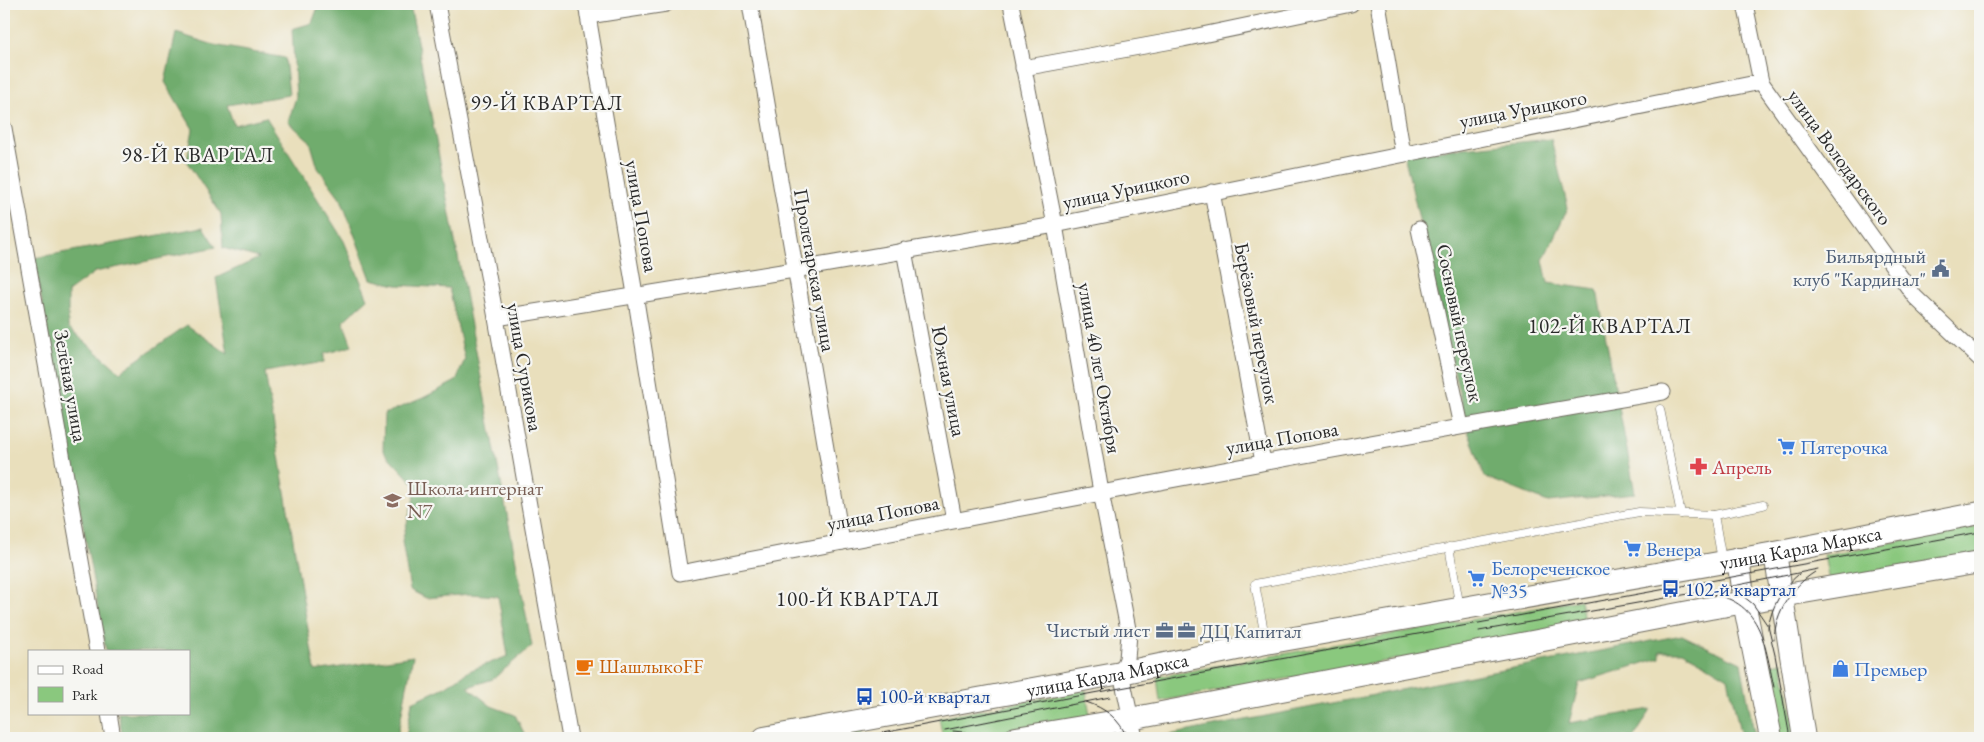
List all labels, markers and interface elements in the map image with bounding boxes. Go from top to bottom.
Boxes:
street label: улица Урицкого [1457,84,1589,134]
street label: улица Володарского [1782,84,1898,230]
district label: 99-Й КВАРТАЛ [470,89,624,116]
district label: 98-Й КВАРТАЛ [121,141,275,168]
street label: улица Попова [619,158,665,274]
street label: улица Урицкого [1060,163,1192,215]
street label: Пролетарская улица [788,186,842,354]
street label: Берёзовый переулок [1229,240,1285,406]
street label: Сосновый переулок [1431,242,1490,405]
place label: Бильярдный клуб "Кардинал" [1793,243,1926,292]
public building icon: Бильярдный клуб "Кардинал" [1930,258,1950,278]
street label: улица 40 лет Октября [1072,280,1128,456]
street label: улица Сурикова [501,301,549,433]
district label: 102-Й КВАРТАЛ [1528,312,1692,339]
street label: Южная улица [925,323,973,439]
street label: Зелёная улица [48,328,94,444]
street label: улица Попова [1224,415,1340,461]
place label: Пятерочка [1800,434,1888,460]
supermarket icon: Пятерочка [1776,437,1796,457]
place label: Апрель [1711,454,1772,480]
pharmacy icon: Апрель [1688,457,1708,477]
place label: Школа-интернат N7 [407,475,543,524]
street label: улица Попова [825,489,941,537]
school or university icon: Школа-интернат N7 [383,490,403,510]
street label: улица Карла Маркса [1718,519,1884,576]
place label: Венера [1646,536,1702,562]
supermarket icon: Венера [1622,539,1642,559]
place label: Белореченское №35 [1491,555,1610,604]
supermarket icon: Белореченское №35 [1467,569,1487,589]
place label: 102-й квартал [1685,576,1796,602]
bus stop icon: 102-й квартал [1661,579,1681,599]
district label: 100-Й КВАРТАЛ [776,585,940,612]
place label: Чистый лист [1046,617,1150,643]
place label: ДЦ Капитал [1200,618,1302,644]
office icon: Чистый лист [1154,620,1174,640]
office icon: ДЦ Капитал [1176,621,1196,641]
street label: улица Карла Маркса [1024,646,1191,703]
legend [28,650,190,714]
place label: ШашлыкoFF [599,653,703,679]
cafe icon: ШашлыкoFF [575,656,595,676]
place label: Премьер [1854,656,1928,682]
text: Road [72,659,104,678]
shop icon: Премьер [1830,659,1850,679]
place label: 100-й квартал [879,683,990,709]
text: Park [72,685,99,704]
bus stop icon: 100-й квартал [855,686,875,706]

